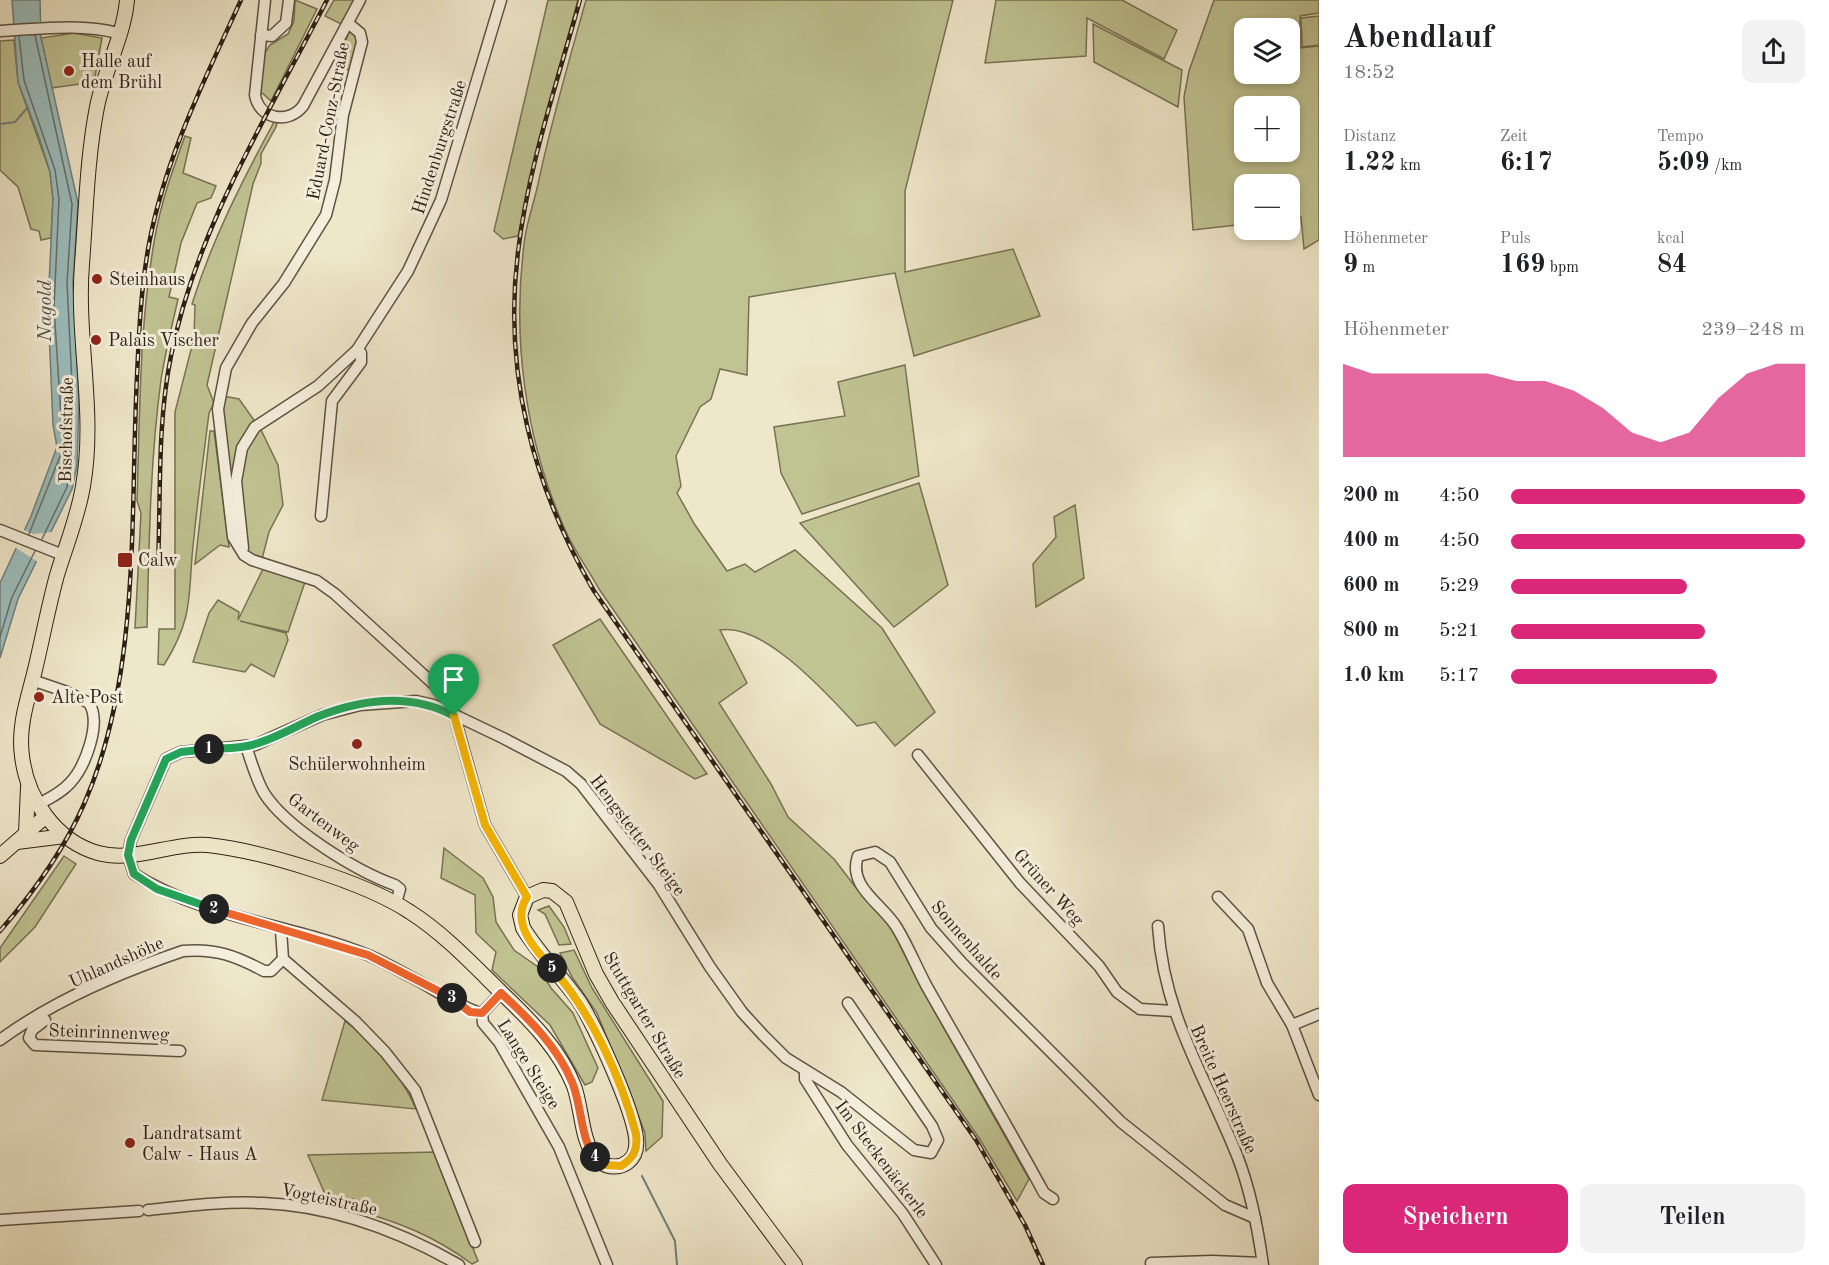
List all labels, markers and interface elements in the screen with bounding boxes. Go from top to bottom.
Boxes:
map controls [1234,18,1300,240]
button: layers [1234,18,1300,84]
button: share [1742,20,1805,83]
text: Abendlauf [1343,22,1494,55]
street label: Eduard-Conz-Straße [305,41,353,202]
place label: Halle auf dem Brühl [81,53,162,92]
text: 18:52 [1343,63,1395,83]
marker: Halle auf dem Brühl [62,64,76,78]
street label: Hindenburgstraße [410,78,470,217]
button: + [1234,96,1300,162]
text: Distanz [1343,129,1396,145]
text: Zeit [1500,129,1528,145]
text: Tempo [1657,129,1704,145]
text: 1.22 [1343,150,1396,176]
text: 6:17 [1500,150,1553,176]
text: 5:09 [1657,150,1710,176]
text: km [1396,158,1421,174]
text: /km [1710,158,1742,174]
button: − [1234,174,1300,240]
text: Höhenmeter [1343,231,1428,247]
text: Puls [1500,231,1531,247]
text: kcal [1657,231,1685,247]
text: 9 [1343,252,1358,278]
text: 169 [1500,252,1545,278]
text: 84 [1657,252,1687,278]
text: m [1358,260,1375,276]
text: bpm [1545,260,1579,276]
place label: Steinhaus [109,271,186,289]
marker: Steinhaus [90,272,104,286]
water label: Nagold [36,280,56,343]
text: Höhenmeter [1343,320,1449,340]
text: 239–248 m [1702,320,1805,340]
place label: Palais Vischer [108,332,219,350]
marker: Palais Vischer [89,333,103,347]
street label: Bischofstraße [57,377,77,483]
text: 200 m [1343,486,1399,506]
text: 4:50 [1439,486,1479,506]
text: 400 m [1343,531,1399,551]
text: 4:50 [1439,531,1479,551]
marker: Calw [116,551,134,569]
place label: Calw [138,552,178,570]
text: 600 m [1343,576,1399,596]
text: 5:29 [1439,576,1479,596]
text: 800 m [1343,621,1399,641]
text: 5:21 [1439,621,1479,641]
pin [428,654,479,716]
icon: arrive [437,663,470,696]
text: 1.0 km [1343,666,1405,686]
text: 5:17 [1439,666,1479,686]
place label: Alte Post [51,689,124,707]
marker: Alte Post [32,690,46,704]
pin: 1 [194,734,224,764]
marker: Schülerwohnheim [350,737,364,751]
text: 1 [204,741,214,757]
place label: Schülerwohnheim [288,756,426,774]
street label: Hengstetter Steige [586,772,688,899]
street label: Gartenweg [284,790,363,856]
street label: Grüner Weg [1009,846,1087,930]
pin: 2 [199,894,229,924]
street label: Sonnenhalde [927,897,1005,984]
text: 2 [209,901,219,917]
street label: Uhlandshöhe [66,934,166,992]
street label: Stuttgarter Straße [599,949,689,1082]
pin: 5 [537,953,567,983]
text: 5 [547,960,557,976]
pin: 3 [437,983,467,1013]
text: 3 [447,990,457,1006]
street label: Lange Steige [493,1016,563,1113]
street label: Steinrinnenweg [48,1022,170,1044]
street label: Breite Heerstraße [1187,1022,1260,1156]
street label: Im Steckenäckerle [831,1097,931,1222]
place label: Landratsamt Calw - Haus A [142,1125,258,1164]
marker: Landratsamt Calw - Haus A [123,1136,137,1150]
pin: 4 [580,1142,610,1172]
text: 4 [590,1149,600,1165]
street label: Vogteistraße [279,1181,379,1219]
button: Speichern [1343,1184,1568,1253]
button: Teilen [1580,1184,1805,1253]

